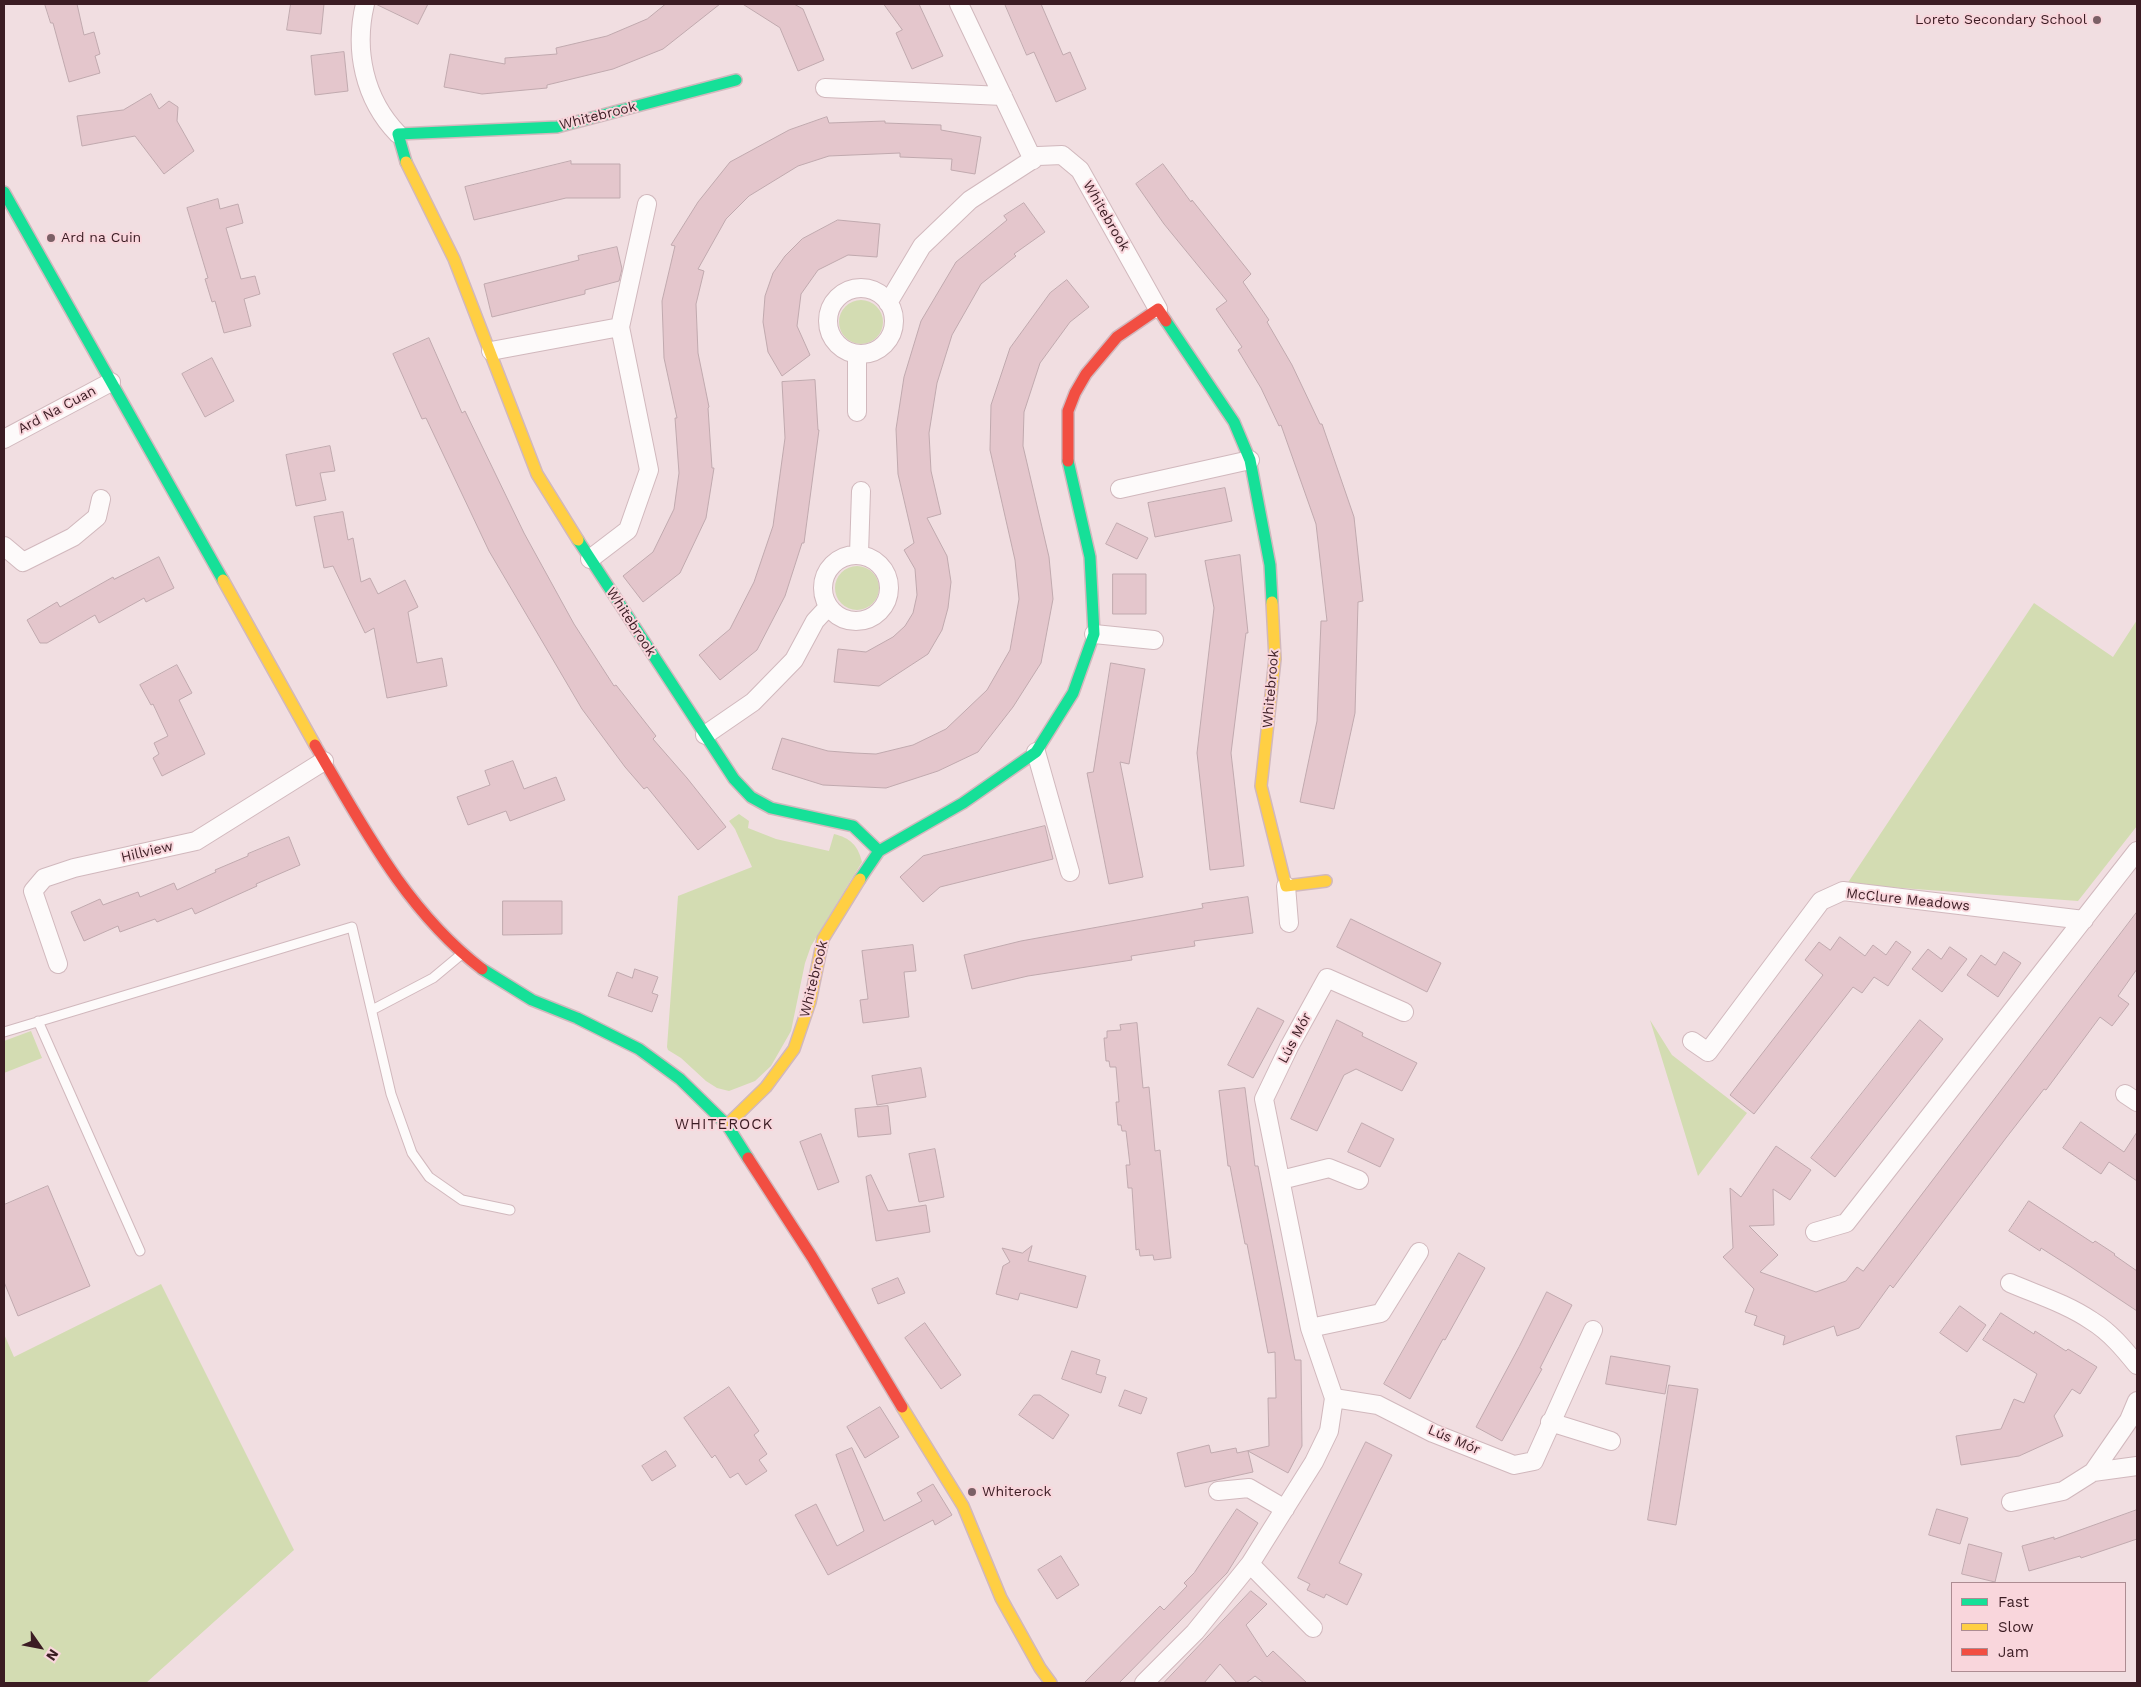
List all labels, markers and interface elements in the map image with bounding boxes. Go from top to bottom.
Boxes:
place label: Loreto Secondary School [1915,12,2087,28]
marker: Loreto Secondary School [2091,14,2103,26]
street label: Whitebrook [558,98,638,134]
street label: Whitebrook [1079,178,1133,254]
place label: Ard na Cuin [61,230,141,246]
marker: Ard na Cuin [45,232,57,244]
street label: Ard Na Cuan [15,382,99,438]
street label: Whitebrook [602,584,660,660]
street label: Whitebrook [1259,649,1283,729]
street label: Hillview [119,838,175,866]
street label: McClure Meadows [1845,885,1971,915]
street label: Whitebrook [796,939,832,1019]
street label: Lús Mór [1275,1010,1315,1066]
district label: WHITEROCK [674,1116,774,1134]
street label: Lús Mór [1425,1422,1483,1458]
place label: Whiterock [982,1484,1051,1500]
marker: Whiterock [966,1486,978,1498]
legend [1951,1582,2126,1672]
text: Fast [1998,1593,2029,1611]
text: Slow [1998,1618,2034,1636]
north arrow [15,1622,65,1672]
text: Jam [1998,1643,2029,1661]
text: N [43,1646,62,1664]

